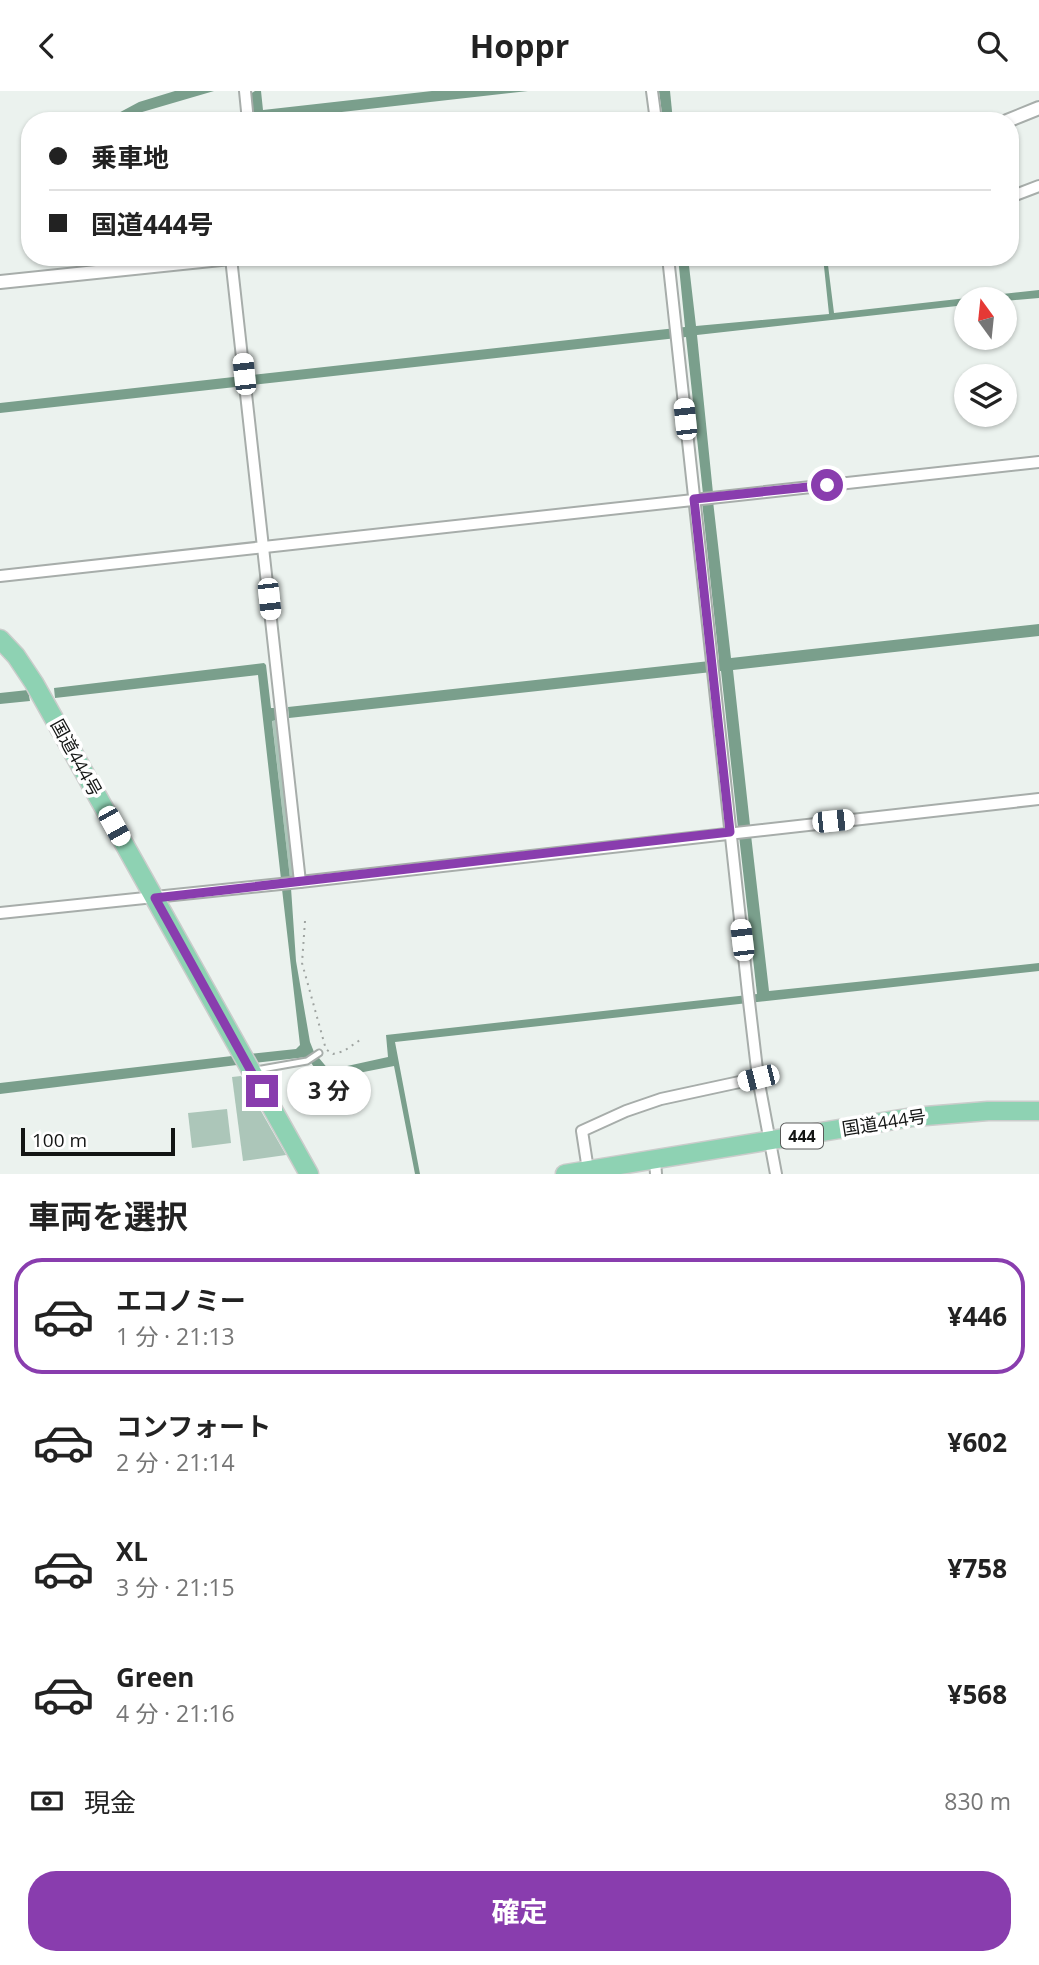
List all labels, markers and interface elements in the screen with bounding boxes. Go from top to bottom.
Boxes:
text: Hoppr [470,24,569,67]
icon: back [28,27,66,65]
icon: search [973,27,1011,65]
text: 乗車地 [91,139,169,175]
text: 国道444号 [91,206,214,242]
north arrow [954,287,1017,350]
map controls [954,287,1017,427]
car [232,352,257,396]
button: layers [954,364,1017,427]
car [673,397,698,441]
route start [811,469,843,501]
car [257,577,282,621]
street label: 国道444号 [46,715,108,800]
car [95,803,134,849]
car [812,808,855,834]
car [730,918,755,962]
car [736,1063,781,1093]
callout: 3 分 [286,1067,370,1115]
text: 3 分 [308,1074,350,1106]
route end [246,1075,278,1107]
street label: 国道444号 [840,1104,928,1141]
road number: 444 [781,1123,823,1149]
scale bar [21,1125,175,1157]
text: 100 m [32,1127,87,1153]
text: 車両を選択 [28,1194,188,1237]
text: エコノミー [116,1282,246,1318]
icon: car [32,1285,95,1348]
text: ¥446 [948,1298,1007,1334]
text: 1 分 · 21:13 [116,1320,235,1352]
text: コンフォート [116,1408,271,1444]
icon: car [32,1411,95,1474]
text: ¥602 [948,1424,1007,1460]
text: 2 分 · 21:14 [116,1446,235,1478]
text: XL [116,1533,148,1569]
icon: car [32,1537,95,1600]
text: ¥758 [948,1550,1007,1586]
text: 3 分 · 21:15 [116,1571,235,1603]
text: Green [116,1659,194,1695]
icon: car [32,1663,95,1726]
text: ¥568 [948,1676,1007,1712]
text: 4 分 · 21:16 [116,1697,235,1729]
icon: cash [28,1782,66,1820]
text: 現金 [84,1784,136,1820]
text: 830 m [944,1785,1011,1817]
button: 確定 [28,1871,1011,1951]

